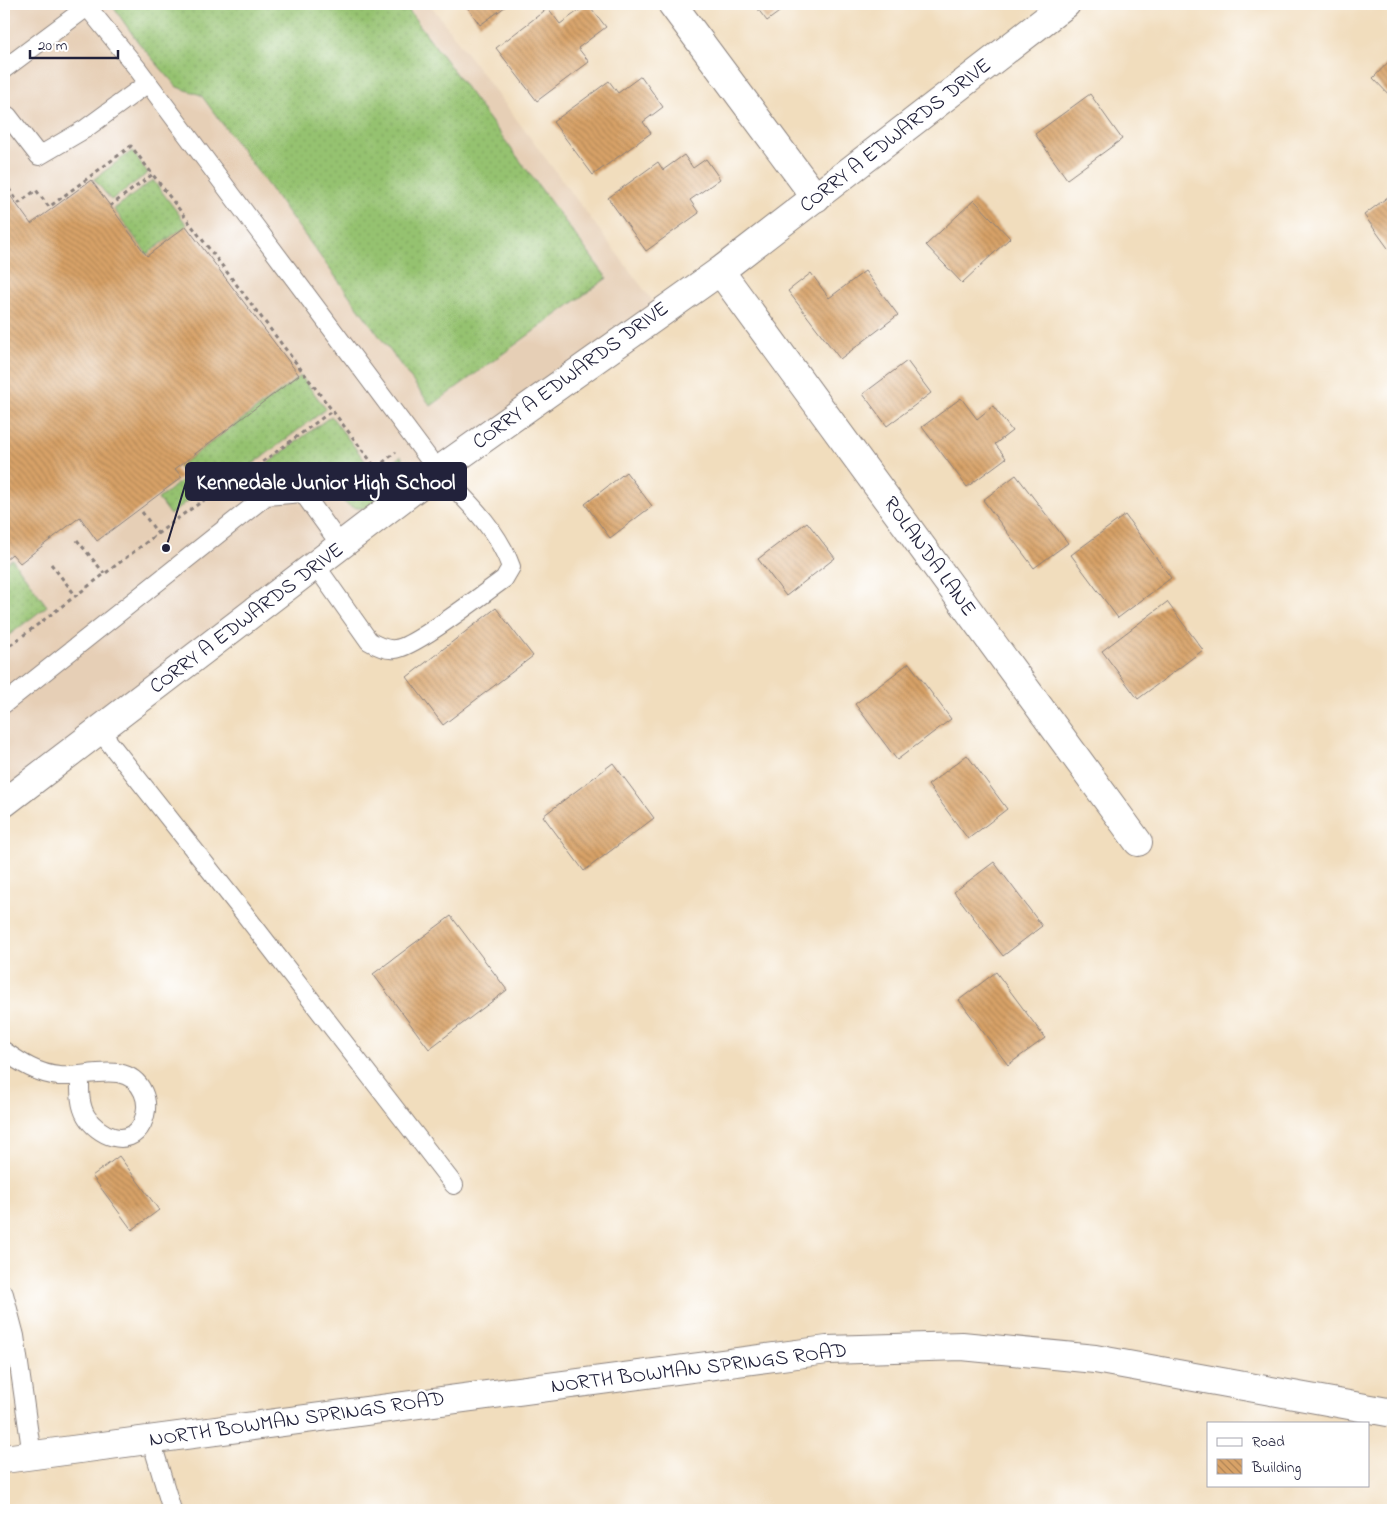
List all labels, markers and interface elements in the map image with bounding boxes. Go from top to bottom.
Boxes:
scale bar [30,28,118,60]
text: 20 m [38,35,68,57]
street label: CORRY A EDWARDS DRIVE [794,51,998,221]
street label: CORRY A EDWARDS DRIVE [467,294,675,458]
callout: Kennedale Junior High School [186,463,466,500]
text: Kennedale Junior High School [196,468,456,501]
street label: ROLANDA LANE [875,491,983,623]
street label: CORRY A EDWARDS DRIVE [144,536,350,702]
street label: NORTH BOWMAN SPRINGS ROAD [549,1336,849,1402]
street label: NORTH BOWMAN SPRINGS ROAD [147,1384,447,1456]
legend [1207,1422,1370,1486]
text: Road [1252,1431,1285,1453]
text: Building [1251,1457,1301,1480]

